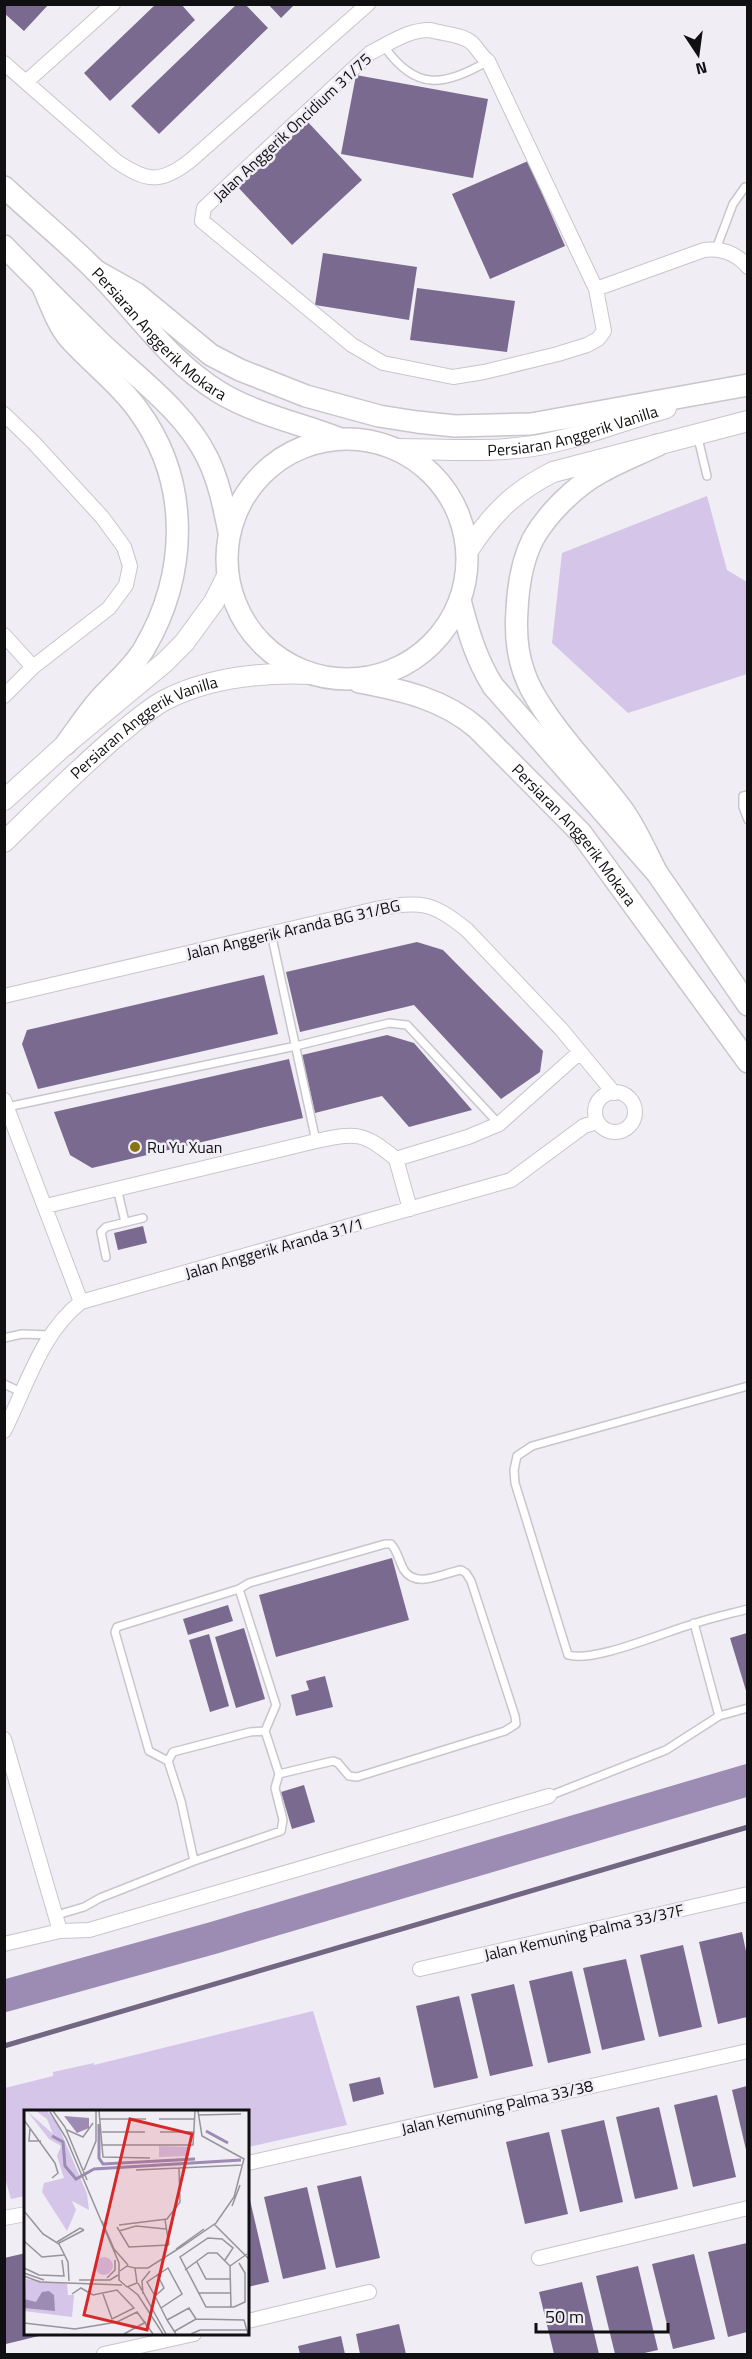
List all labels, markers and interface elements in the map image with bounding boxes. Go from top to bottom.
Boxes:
north arrow [668,24,728,84]
street label: Jalan Anggerik Oncidium 31/75 [207,47,377,207]
text: N [693,56,709,82]
street label: Persiaran Anggerik Mokara [86,262,231,406]
street label: Persiaran Anggerik Vanilla [487,399,661,462]
street label: Persiaran Anggerik Vanilla [64,670,220,785]
street label: Persiaran Anggerik Mokara [506,758,642,911]
street label: Jalan Anggerik Aranda BG 31/BG [184,893,402,965]
place label: Ru Yu Xuan [147,1135,222,1159]
marker: Ru Yu Xuan [128,1140,142,1154]
street label: Jalan Anggerik Aranda 31/1 [182,1211,366,1285]
street label: Jalan Kemuning Palma 33/37F [482,1897,686,1967]
street label: Jalan Kemuning Palma 33/38 [399,2073,595,2141]
inset map [24,2110,249,2335]
scale bar [536,2296,668,2334]
text: 50 m [545,2303,584,2330]

